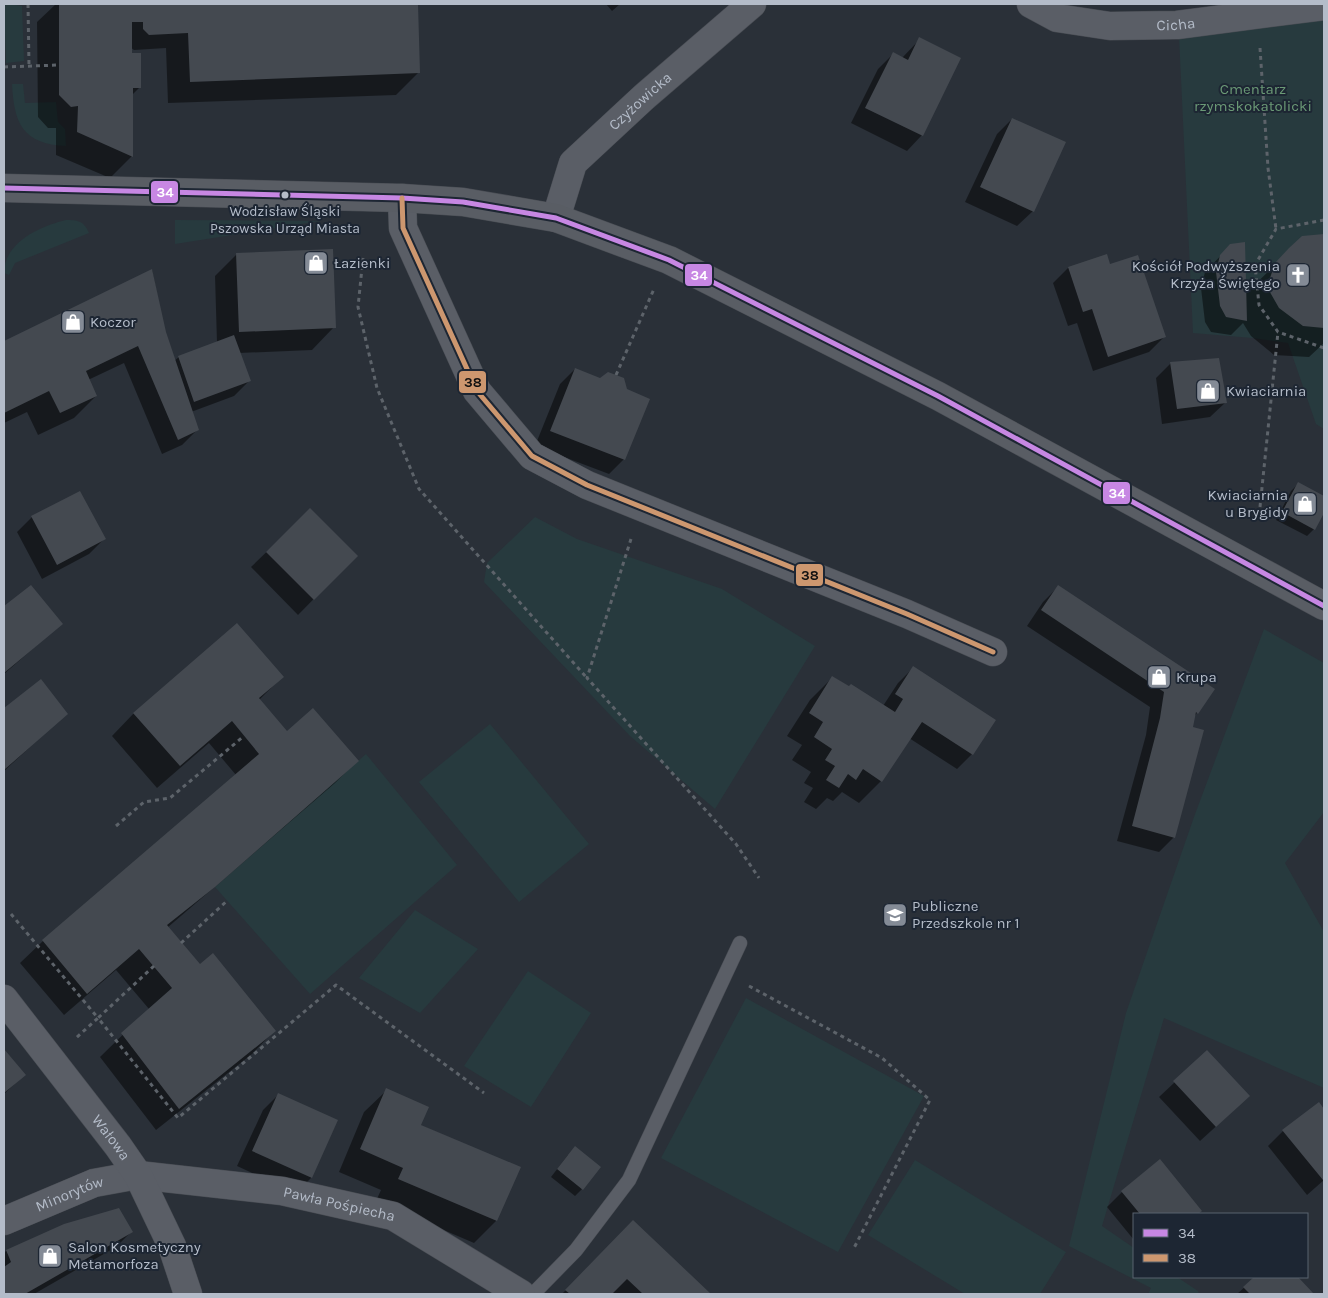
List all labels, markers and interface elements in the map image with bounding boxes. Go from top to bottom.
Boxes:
street label: Cicha [1156,14,1196,34]
street label: Czyżowicka [605,68,675,134]
park label: Cmentarz rzymskokatolicki [1194,80,1312,115]
line badge: 34 [150,180,179,204]
text: 34 [156,184,174,201]
marker: Wodzisław Śląski Pszowska Urząd Miasta [280,190,290,200]
place label: Wodzisław Śląski Pszowska Urząd Miasta [210,203,360,237]
shop icon: Łazienki [303,250,329,276]
place label: Łazienki [334,254,391,272]
place label: Kościół Podwyższenia Krzyża Świętego [1132,257,1280,292]
church icon: Kościół Podwyższenia Krzyża Świętego [1285,262,1311,288]
line badge: 34 [684,263,713,287]
text: 34 [690,267,708,284]
shop icon: Koczor [60,309,86,335]
place label: Koczor [90,313,136,331]
line badge: 38 [458,370,487,394]
text: 38 [464,374,482,391]
shop icon: Kwiaciarnia [1195,378,1221,404]
place label: Kwiaciarnia [1226,382,1306,400]
line badge: 34 [1102,481,1131,505]
text: 34 [1108,485,1126,502]
place label: Kwiaciarnia u Brygidy [1208,486,1288,521]
shop icon: Kwiaciarnia u Brygidy [1292,491,1318,517]
line badge: 38 [795,563,824,587]
text: 38 [801,567,819,584]
shop icon: Krupa [1146,664,1172,690]
place label: Krupa [1176,668,1217,686]
place label: Publiczne Przedszkole nr 1 [912,897,1020,932]
school or university icon: Publiczne Przedszkole nr 1 [882,902,908,928]
street label: Wałowa [88,1111,134,1164]
street label: Minorytów [33,1172,105,1216]
street label: Pawła Pośpiecha [282,1183,397,1225]
legend [1133,1213,1308,1278]
text: 34 [1178,1224,1196,1242]
place label: Salon Kosmetyczny Metamorfoza [68,1238,201,1273]
shop icon: Salon Kosmetyczny Metamorfoza [37,1243,63,1269]
text: 38 [1178,1249,1196,1267]

